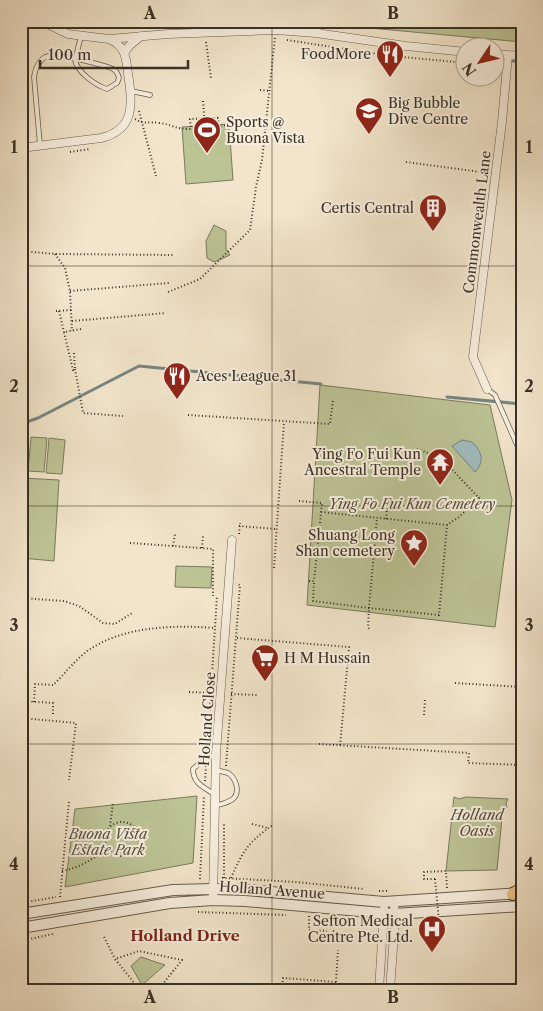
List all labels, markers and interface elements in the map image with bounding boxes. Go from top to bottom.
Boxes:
text: A [143,3,157,23]
text: B [387,3,399,23]
scale bar [40,38,188,70]
north arrow [456,38,506,88]
restaurant icon: FoodMore [375,39,405,78]
text: 100 m [48,45,91,64]
place label: FoodMore [301,45,371,63]
text: N [458,59,480,80]
place label: Big Bubble Dive Centre [388,94,468,128]
school or university icon: Big Bubble Dive Centre [354,96,384,135]
place label: Sports @ Buona Vista [226,113,305,147]
sports icon: Sports @ Buona Vista [192,115,222,154]
text: 1 [10,137,18,157]
text: 1 [525,137,533,157]
street label: Commonwealth Lane [459,149,495,294]
building icon: Certis Central [418,193,448,232]
place label: Certis Central [321,199,414,217]
restaurant icon: Aces League 31 [162,361,192,400]
place label: Aces League 31 [195,367,297,385]
text: 2 [9,376,19,396]
text: 2 [524,376,534,396]
place label: Ying Fo Fui Kun Ancestral Temple [303,445,421,479]
temple icon: Ying Fo Fui Kun Ancestral Temple [425,447,455,486]
park label: Ying Fo Fui Kun Cemetery [329,495,495,513]
place label: Shuang Long Shan cemetery [295,526,396,560]
place icon: Shuang Long Shan cemetery [399,528,429,567]
text: 3 [9,615,19,635]
text: 3 [524,615,534,635]
supermarket icon: H M Hussain [250,643,280,682]
place label: H M Hussain [284,649,371,667]
street label: Holland Close [195,671,219,767]
park label: Holland Oasis [450,806,505,840]
park label: Buona Vista Estate Park [68,825,148,859]
text: 4 [9,854,19,874]
text: 4 [524,854,534,874]
street label: Holland Avenue [218,877,326,903]
place label: Sefton Medical Centre Pte. Ltd. [308,912,413,946]
hospital icon: Sefton Medical Centre Pte. Ltd. [417,914,447,953]
district label: Holland Drive [130,926,240,945]
text: A [143,987,157,1007]
text: B [387,987,399,1007]

